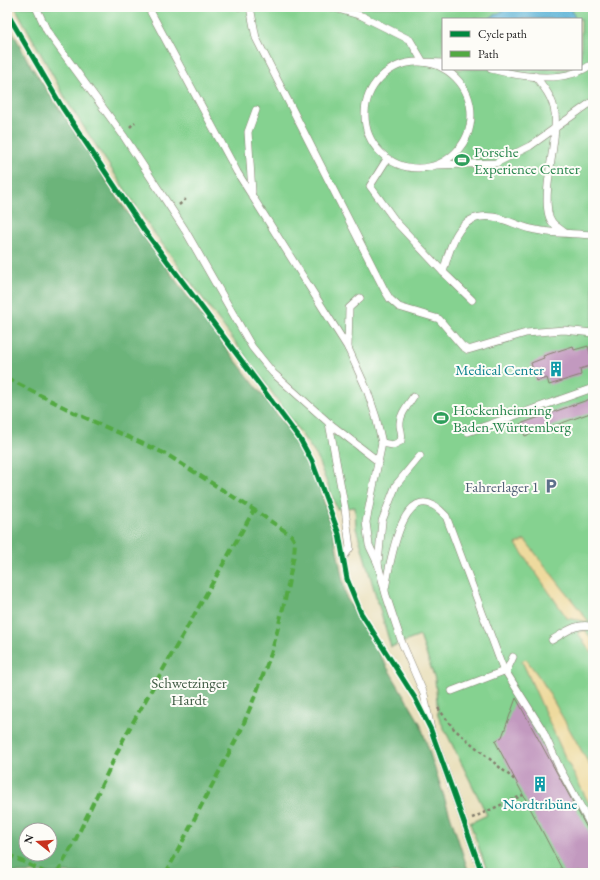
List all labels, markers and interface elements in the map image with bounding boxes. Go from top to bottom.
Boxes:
legend [442,18,582,70]
text: Cycle path [478,26,527,42]
text: Path [478,46,499,62]
place label: Porsche Experience Center [474,142,580,178]
sports icon: Porsche Experience Center [453,151,471,169]
place label: Medical Center [455,360,544,379]
building icon: Medical Center [547,360,565,378]
place label: Hockenheimring Baden-Württemberg [453,400,571,436]
sports icon: Hockenheimring Baden-Württemberg [432,409,450,427]
place label: Fahrerlager 1 [465,477,539,496]
parking icon: Fahrerlager 1 [542,477,560,495]
park label: Schwetzinger Hardt [151,673,227,709]
building icon: Nordtribüne [531,775,549,793]
place label: Nordtribüne [503,794,577,813]
north arrow [18,822,58,862]
text: N [20,833,36,845]

